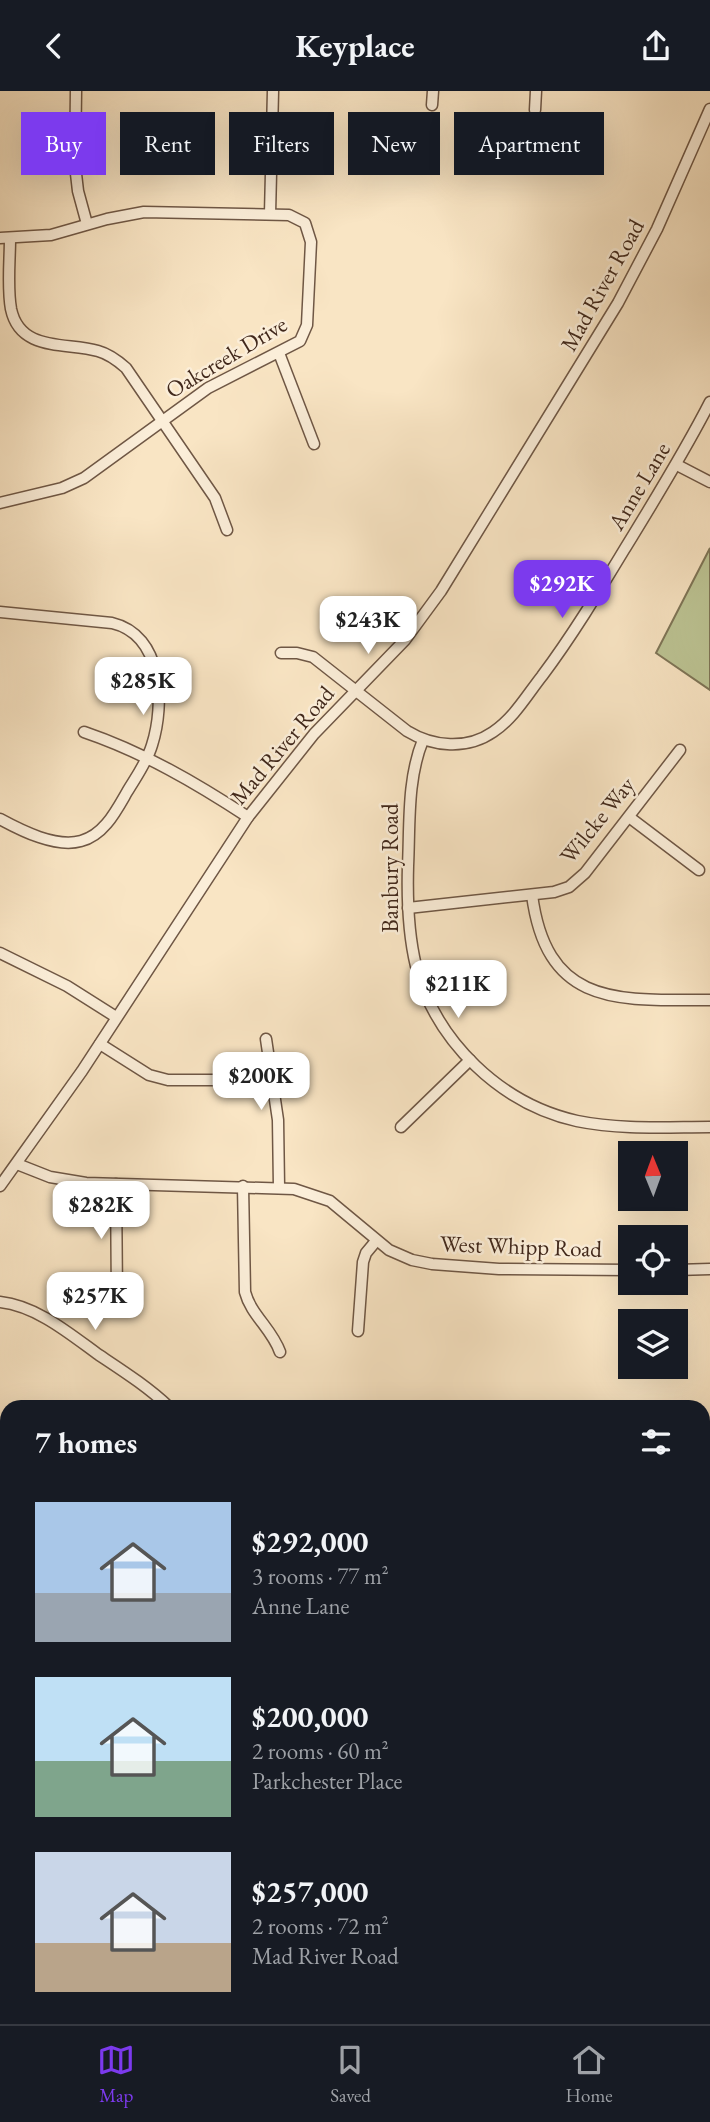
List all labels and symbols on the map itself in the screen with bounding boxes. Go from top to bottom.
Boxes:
street label: Mad River Road [553,213,651,356]
street label: Oakcreek Drive [160,309,292,405]
street label: Anne Lane [601,436,677,536]
pin: $292K [513,561,611,620]
pin: $243K [319,596,417,656]
pin: $285K [94,657,192,717]
street label: Mad River Road [223,679,341,811]
street label: Wilcke Way [553,770,642,870]
street label: Banbury Road [375,803,405,933]
pin: $211K [409,961,507,1020]
pin: $200K [212,1053,310,1112]
north arrow [618,1141,688,1211]
pin: $282K [52,1181,150,1241]
street label: West Whipp Road [439,1228,603,1264]
pin: $257K [46,1273,144,1332]

